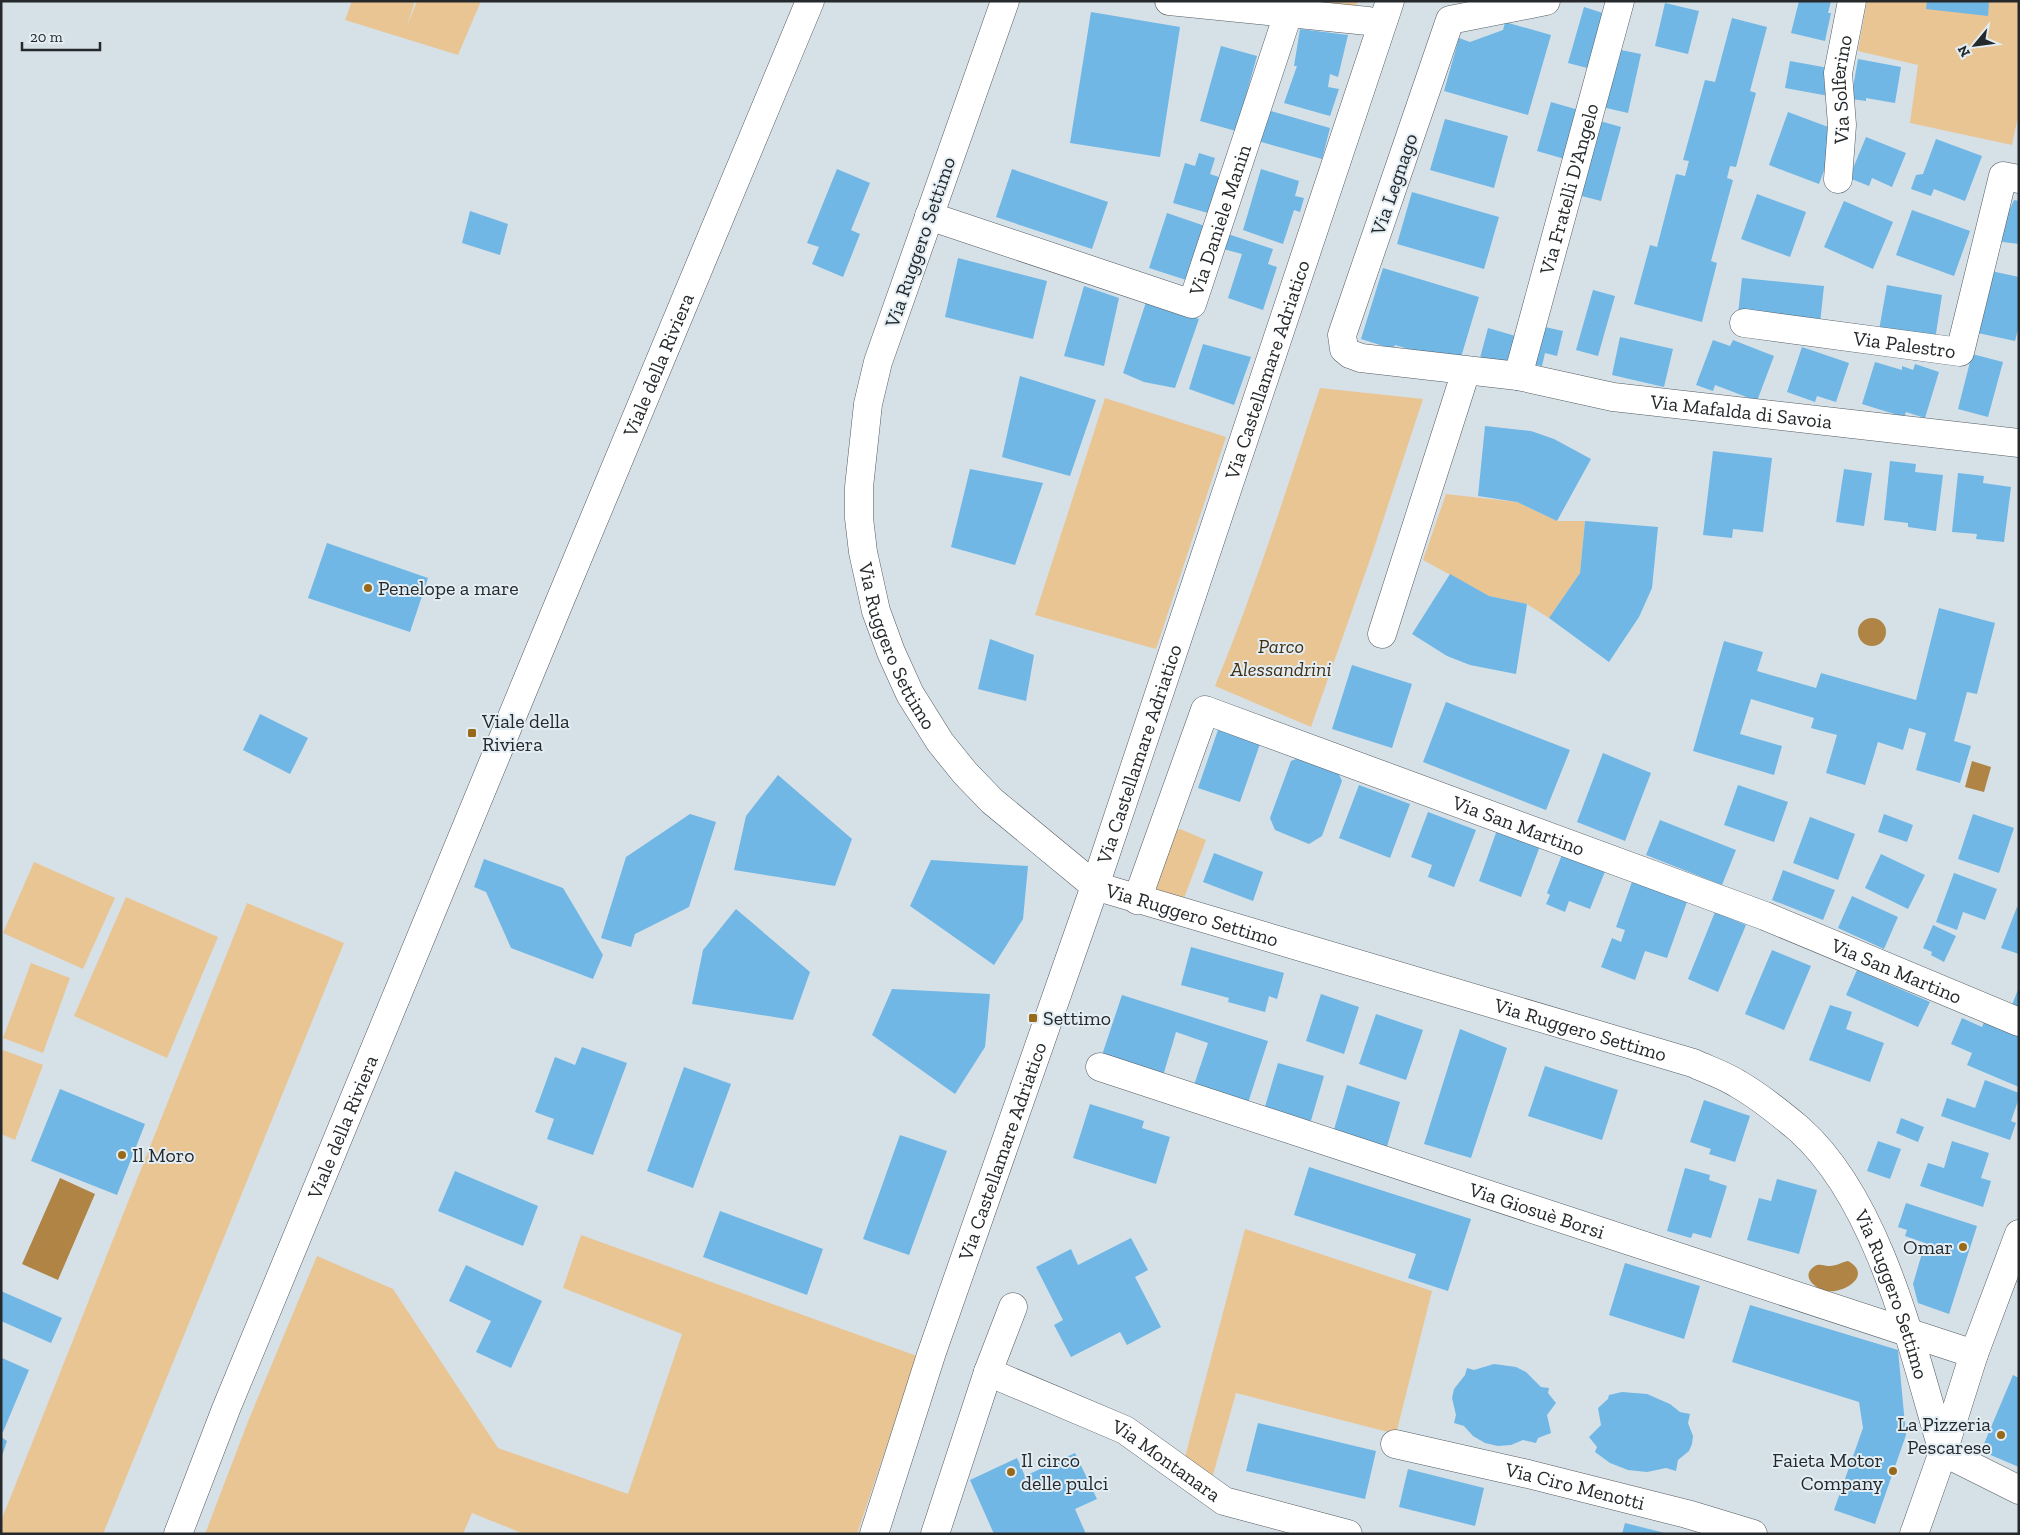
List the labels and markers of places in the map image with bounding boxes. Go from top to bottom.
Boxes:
place label: Penelope a mare [378,576,519,600]
marker: Penelope a mare [362,582,374,594]
place label: Viale della Riviera [481,709,570,756]
marker: Viale della Riviera [466,727,478,739]
place label: Settimo [1043,1006,1111,1030]
marker: Settimo [1027,1012,1039,1024]
place label: Il Moro [132,1143,194,1167]
marker: Il Moro [116,1149,128,1161]
place label: Omar [1903,1235,1953,1259]
marker: Omar [1957,1241,1969,1253]
place label: La Pizzeria Pescarese [1897,1412,1991,1459]
marker: La Pizzeria Pescarese [1995,1429,2007,1441]
place label: Il circo delle pulci [1021,1448,1109,1495]
place label: Faieta Motor Company [1772,1448,1884,1495]
marker: Faieta Motor Company [1887,1465,1899,1477]
marker: Il circo delle pulci [1005,1466,1017,1478]

